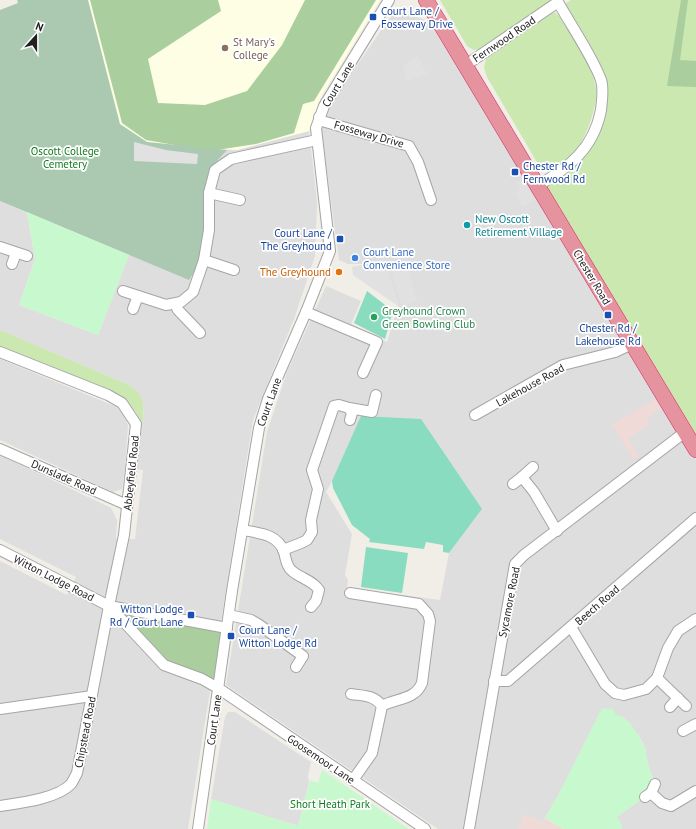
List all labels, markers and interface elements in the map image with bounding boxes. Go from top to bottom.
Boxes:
place label: Court Lane / Fosseway Drive [381,4,454,31]
marker: Court Lane / Fosseway Drive [368,12,378,22]
street label: Fernwood Road [470,13,538,65]
north arrow [16,16,56,56]
text: N [34,19,45,34]
place label: St Mary's College [233,35,275,62]
marker: St Mary's College [220,43,230,53]
street label: Court Lane [319,58,357,109]
street label: Fosseway Drive [332,117,406,151]
park label: Oscott College Cemetery [31,144,100,171]
place label: Chester Rd / Fernwood Rd [523,159,585,186]
marker: Chester Rd / Fernwood Rd [510,167,520,177]
place label: New Oscott Retirement Village [475,212,562,239]
marker: New Oscott Retirement Village [462,220,472,230]
place label: Court Lane / The Greyhound [261,226,333,253]
marker: Court Lane / The Greyhound [335,234,345,244]
place label: Court Lane Convenience Store [363,245,450,272]
street label: Chester Road [570,247,614,307]
marker: Court Lane Convenience Store [350,253,360,263]
place label: The Greyhound [260,265,331,279]
marker: The Greyhound [334,267,344,277]
place label: Greyhound Crown Green Bowling Club [382,304,475,331]
marker: Chester Rd / Lakehouse Rd [603,310,613,320]
marker: Greyhound Crown Green Bowling Club [369,312,379,322]
place label: Chester Rd / Lakehouse Rd [575,321,641,348]
street label: Lakehouse Road [493,360,567,410]
street label: Court Lane [254,375,284,428]
street label: Abbeyfield Road [120,435,142,511]
street label: Dunslade Road [29,456,99,498]
street label: Witton Lodge Road [11,552,97,604]
street label: Sycamore Road [495,565,523,639]
street label: Beech Road [572,582,622,628]
place label: Witton Lodge Rd / Court Lane [110,602,183,629]
marker: Witton Lodge Rd / Court Lane [186,610,196,620]
place label: Court Lane / Witton Lodge Rd [239,623,317,650]
marker: Court Lane / Witton Lodge Rd [226,631,236,641]
street label: Court Lane [204,693,225,746]
street label: Chipstead Road [71,695,99,769]
street label: Goosemoor Lane [284,731,358,787]
park label: Short Heath Park [290,797,371,811]

